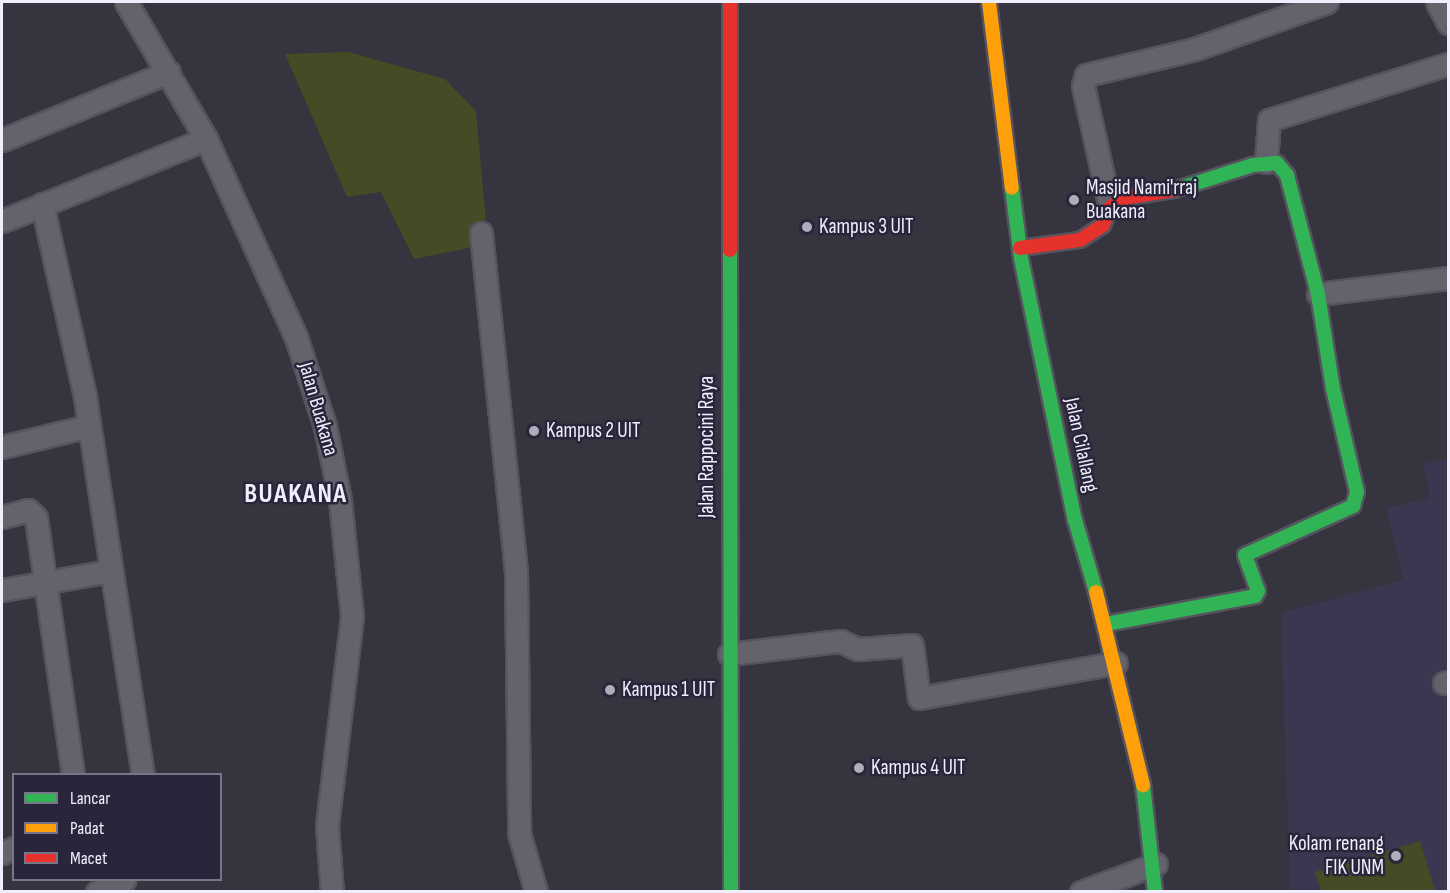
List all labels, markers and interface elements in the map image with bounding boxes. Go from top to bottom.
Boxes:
place label: Masjid Nami'rraj Buakana [1086,175,1197,225]
marker: Masjid Nami'rraj Buakana [1067,193,1081,207]
place label: Kampus 3 UIT [819,214,914,240]
marker: Kampus 3 UIT [800,220,814,234]
street label: Jalan Buakana [293,359,343,459]
street label: Jalan Rappocini Raya [694,376,720,518]
street label: Jalan Cilallang [1059,395,1103,495]
place label: Kampus 2 UIT [546,418,640,444]
marker: Kampus 2 UIT [527,424,541,438]
district label: BUAKANA [244,479,348,511]
place label: Kampus 1 UIT [622,677,715,703]
marker: Kampus 1 UIT [603,683,617,697]
place label: Kampus 4 UIT [871,755,966,781]
marker: Kampus 4 UIT [852,761,866,775]
legend [12,773,222,881]
text: Lancar [70,788,110,809]
text: Padat [70,818,104,839]
place label: Kolam renang FIK UNM [1289,831,1384,881]
text: Macet [70,848,107,869]
marker: Kolam renang FIK UNM [1389,849,1403,863]

